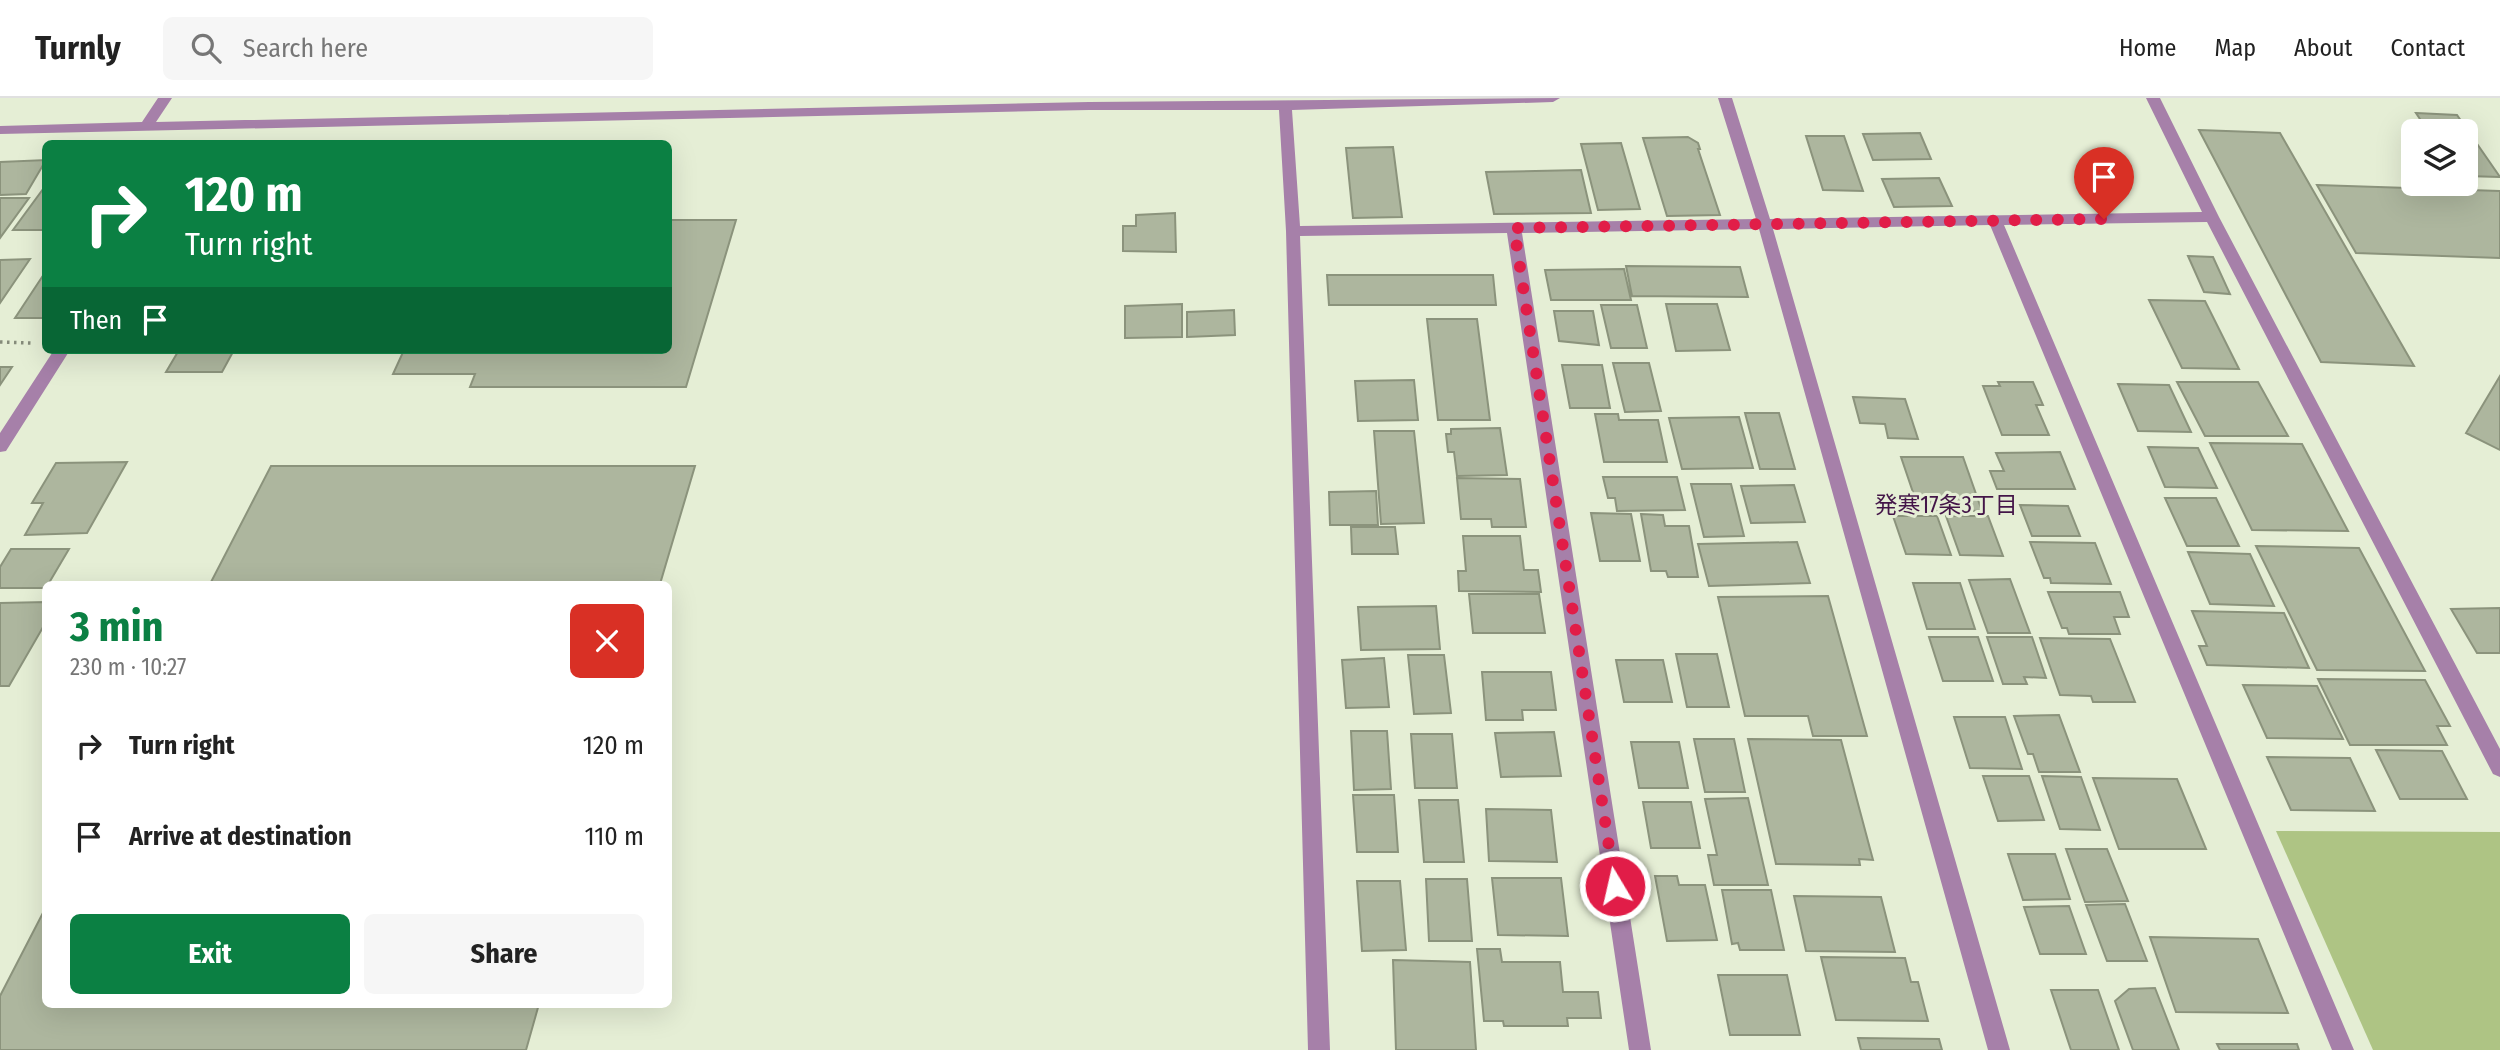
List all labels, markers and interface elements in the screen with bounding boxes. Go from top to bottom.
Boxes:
search box [163,17,653,80]
text: Turnly [35,28,121,68]
icon: search [187,29,225,67]
text: Search here [243,33,368,64]
text: Home [2119,34,2176,62]
text: Map [2214,34,2256,62]
text: About [2294,34,2352,62]
text: Contact [2390,34,2465,62]
map controls [2401,119,2478,196]
button: layers [2401,119,2478,196]
pin [2074,147,2134,219]
icon: arrive [2085,158,2123,196]
text: 120 m [185,165,303,224]
icon: right [70,168,161,259]
text: Turn right [185,225,312,263]
icon: arrive [136,301,174,339]
text: Then [70,305,122,336]
district label: 発寒17条3丁目 [1874,491,2018,519]
text: 3 min [70,602,164,652]
button: close [570,604,644,678]
text: 230 m · 10:27 [70,653,186,681]
icon: right [70,727,108,765]
text: Turn right [129,730,235,761]
text: 120 m [583,730,644,761]
icon: arrive [70,818,108,856]
text: Arrive at destination [129,821,352,852]
text: 110 m [584,821,644,852]
position arrow [1578,849,1652,923]
button: Exit [70,914,350,994]
button: Share [364,914,644,994]

